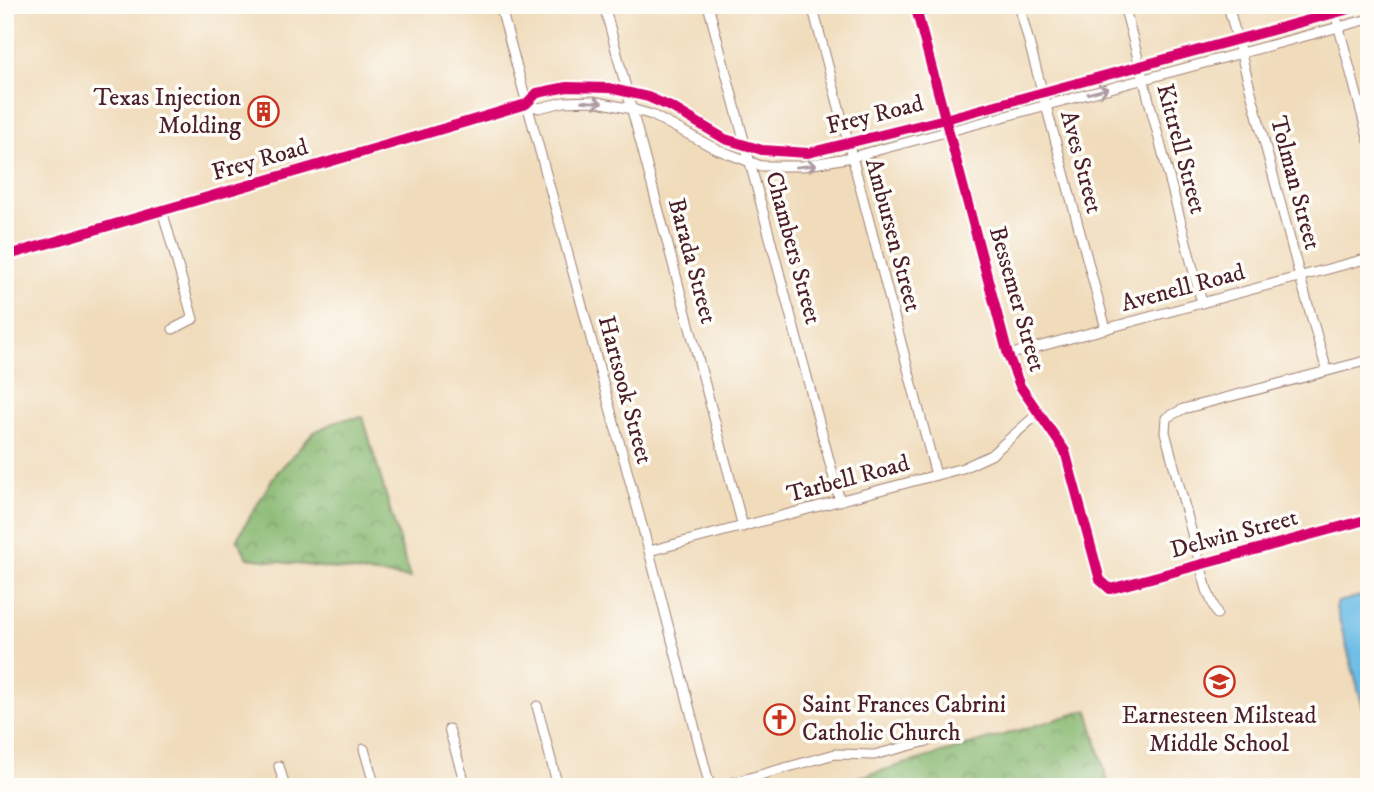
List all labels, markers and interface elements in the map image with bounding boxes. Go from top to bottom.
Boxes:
street label: Kittrell Street [1149,81,1213,218]
place label: Texas Injection Molding [94,83,241,141]
one-way arrow [1087,84,1109,97]
street label: Frey Road [824,89,927,141]
building icon: Texas Injection Molding [247,95,281,129]
one-way arrow [581,96,603,109]
street label: Aves Street [1053,107,1109,217]
street label: Tolman Street [1263,113,1327,253]
street label: Frey Road [208,132,312,188]
street label: Ambursen Street [858,155,928,315]
one-way arrow [795,159,817,172]
street label: Chambers Street [758,168,828,328]
street label: Barada Street [661,195,723,327]
street label: Bessemer Street [982,223,1052,375]
street label: Avenell Road [1118,257,1248,319]
street label: Hartsook Street [591,313,659,468]
street label: Tarbell Road [783,448,913,510]
street label: Delwin Street [1167,503,1301,565]
school or university icon: Earnesteen Milstead Middle School [1202,665,1236,699]
place label: Saint Frances Cabrini Catholic Church [802,690,1006,748]
place label: Earnesteen Milstead Middle School [1122,701,1316,759]
church icon: Saint Frances Cabrini Catholic Church [762,702,796,736]

